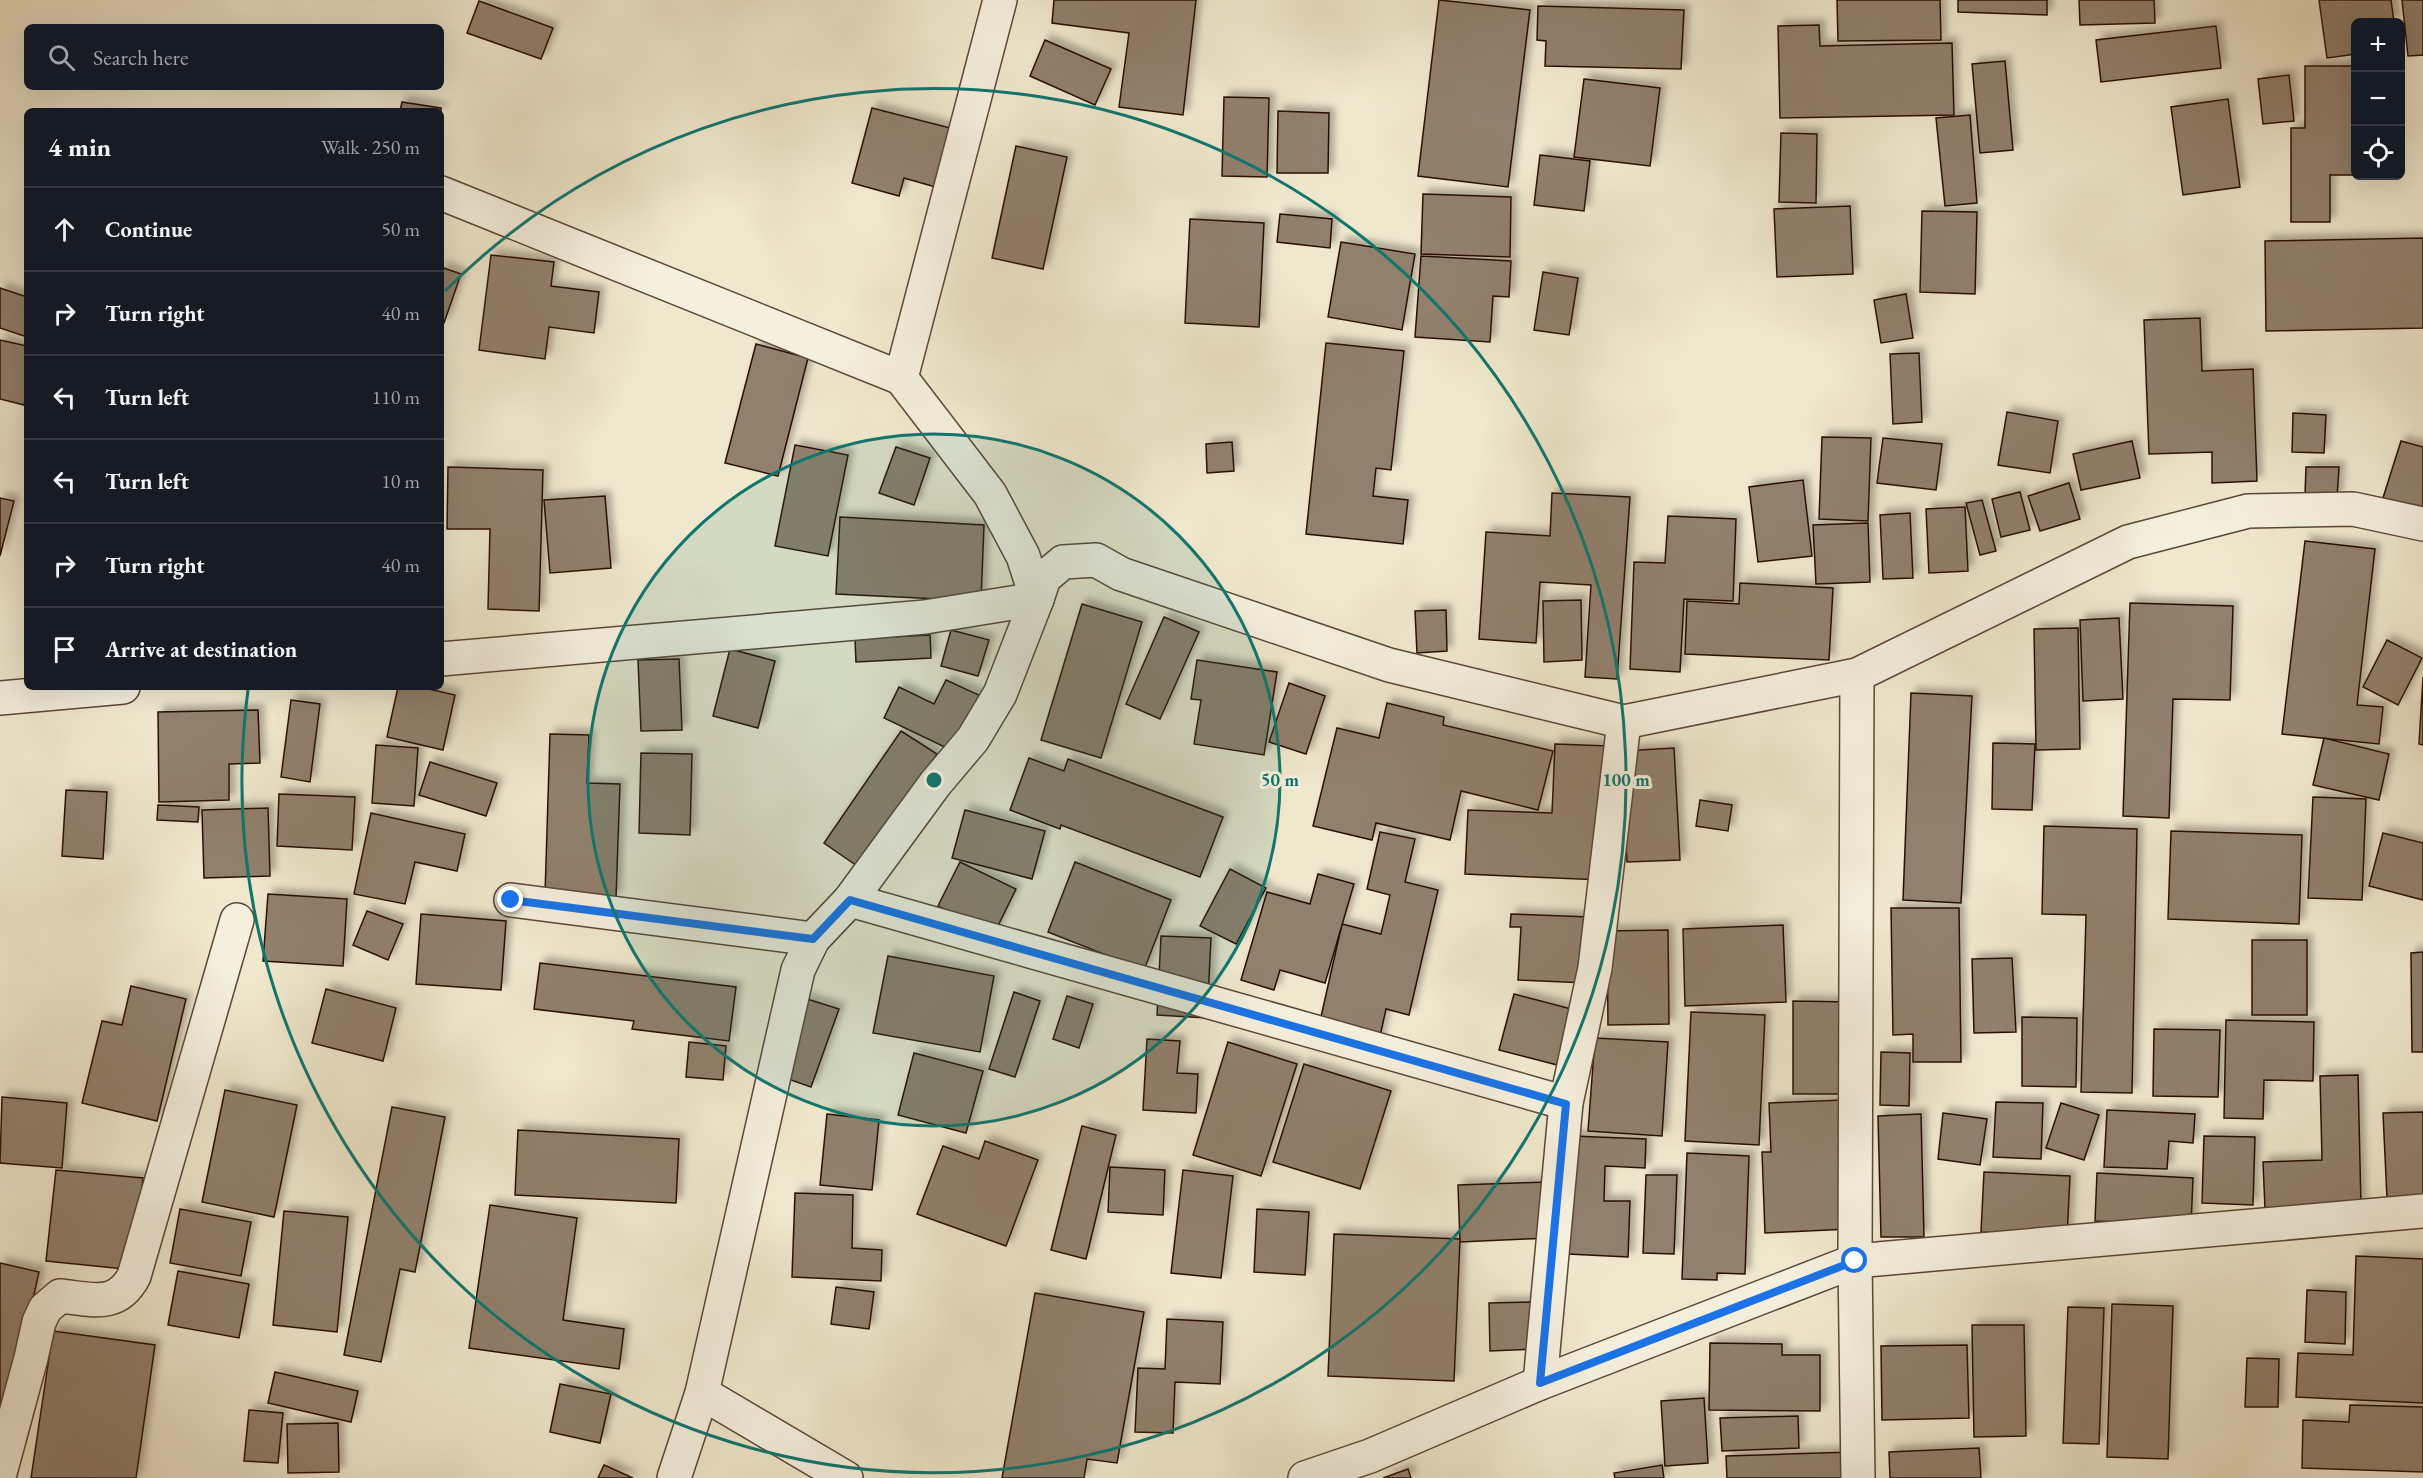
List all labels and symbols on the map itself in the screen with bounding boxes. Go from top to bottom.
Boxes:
text: 50 m [1261,768,1299,791]
text: 100 m [1602,768,1650,791]
centre of rings [924,770,944,790]
route end [497,886,523,912]
route start [1841,1247,1867,1273]

